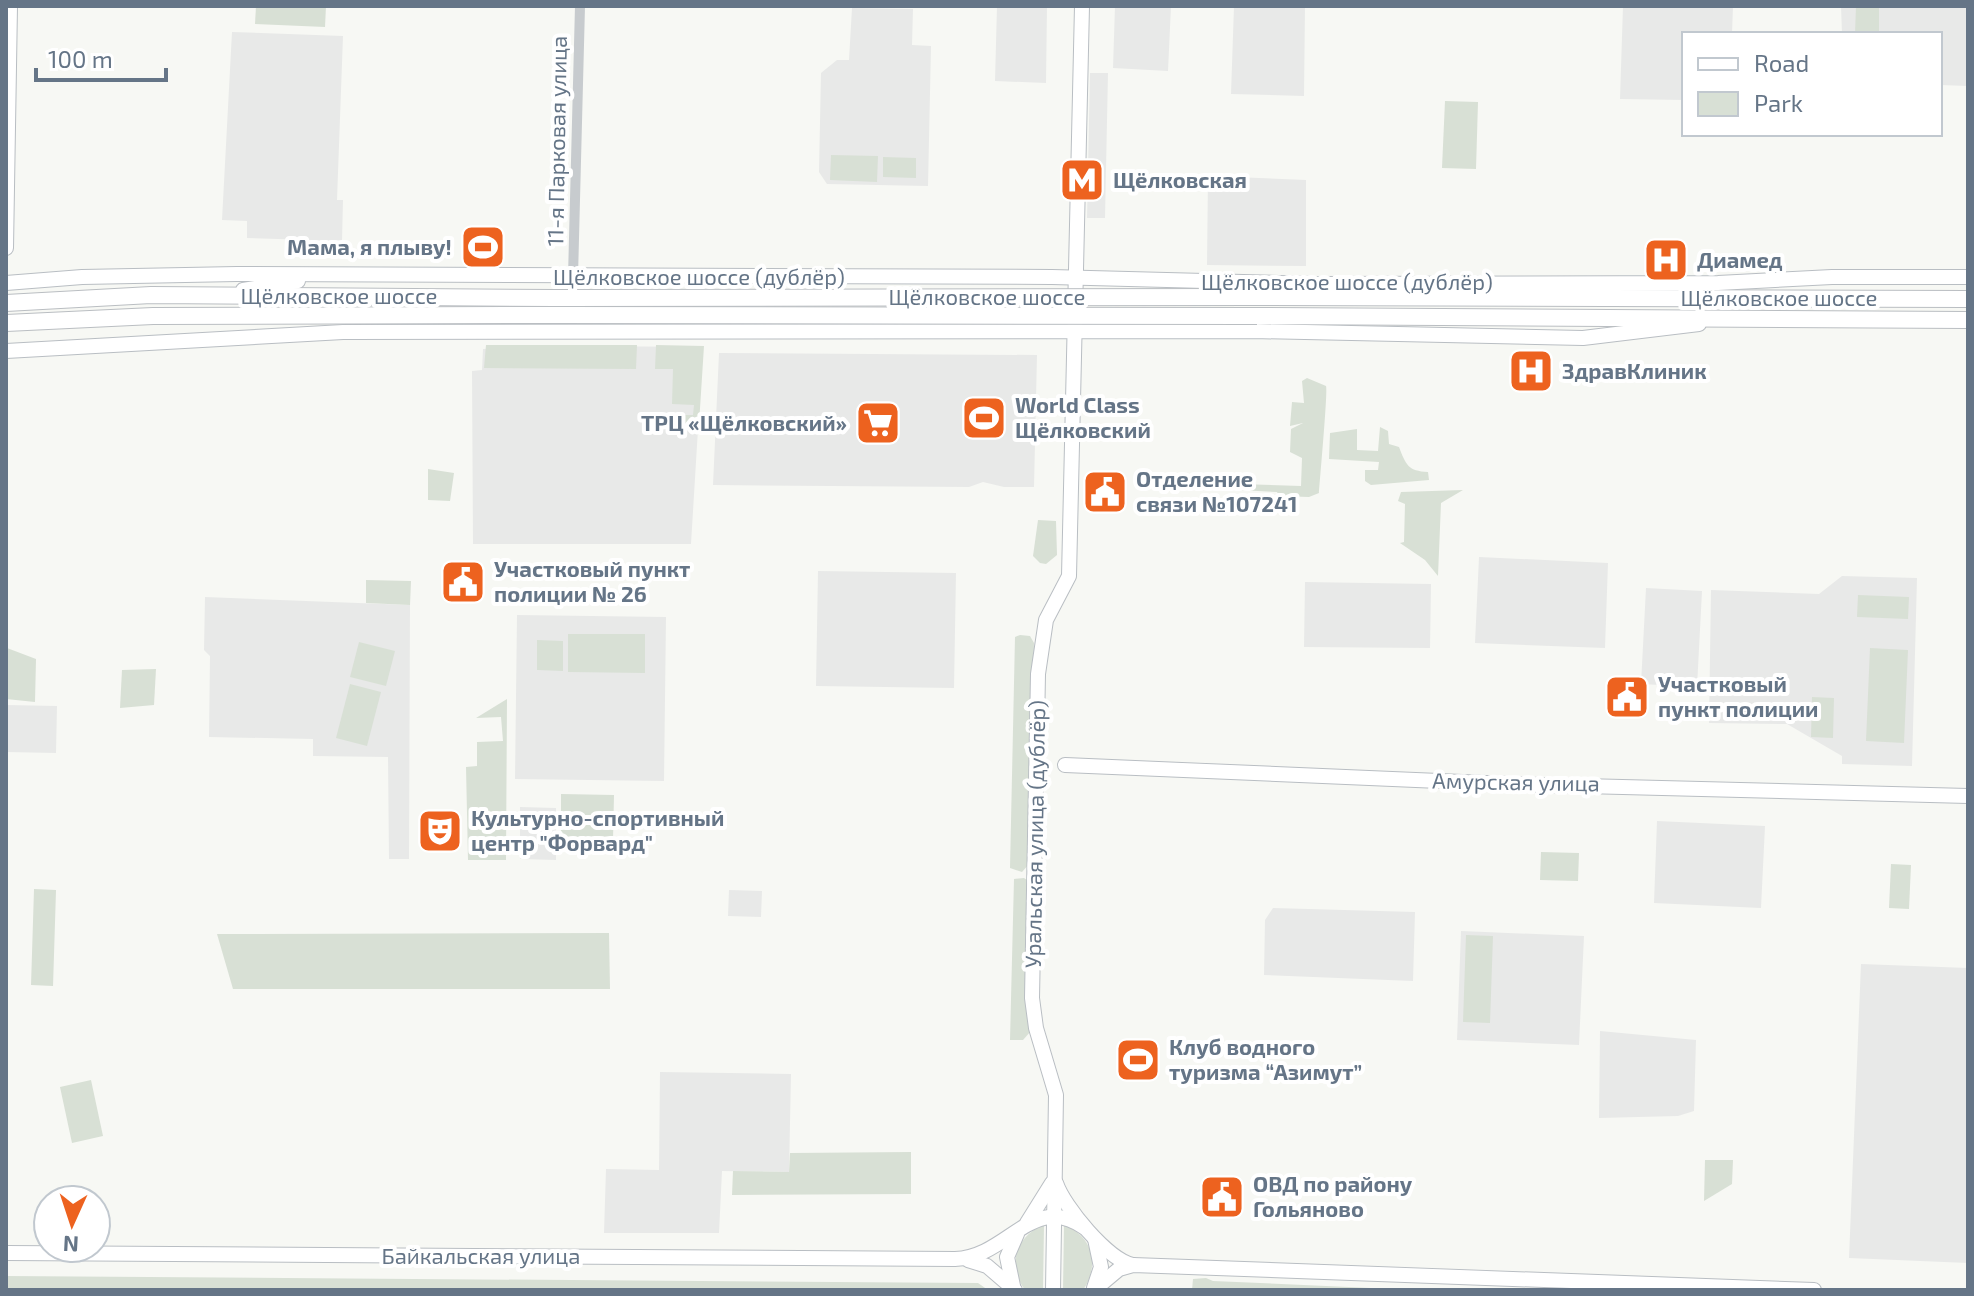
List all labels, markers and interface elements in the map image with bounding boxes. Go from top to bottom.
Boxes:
scale bar [36,32,166,82]
legend [1682,32,1942,136]
street label: 11-я Парковая улица [541,35,572,247]
text: 100 m [48,44,113,73]
text: Road [1754,48,1809,77]
text: Park [1754,88,1803,117]
metro station icon: Щёлковская [1058,156,1106,204]
place label: Щёлковская [1113,166,1247,192]
sports icon: Мама, я плыву! [459,223,507,271]
place label: Мама, я плыву! [287,233,452,259]
hospital icon: Диамед [1642,236,1690,284]
place label: Диамед [1697,246,1783,272]
street label: Щёлковское шоссе (дублёр) [553,263,845,290]
street label: Щёлковское шоссе (дублёр) [1201,268,1493,295]
street label: Щёлковское шоссе [241,282,437,308]
street label: Щёлковское шоссе [889,283,1085,309]
street label: Щёлковское шоссе [1681,284,1877,310]
hospital icon: ЗдравКлиник [1507,347,1555,395]
place label: ЗдравКлиник [1562,357,1707,383]
place label: World Class Щёлковский [1015,391,1151,442]
sports icon: World Class Щёлковский [960,394,1008,442]
supermarket icon: ТРЦ «Щёлковский» [854,399,902,447]
place label: ТРЦ «Щёлковский» [641,409,847,435]
place label: Отделение связи №107241 [1136,465,1297,516]
public building icon: Отделение связи №107241 [1081,468,1129,516]
place label: Участковый пункт полиции № 26 [494,555,690,606]
public building icon: Участковый пункт полиции № 26 [439,558,487,606]
place label: Участковый пункт полиции [1658,670,1819,721]
public building icon: Участковый пункт полиции [1603,673,1651,721]
street label: Уральская улица (дублёр) [1019,700,1050,968]
street label: Амурская улица [1432,767,1600,796]
place label: Культурно-спортивный центр "Форвард" [471,804,724,855]
theatre icon: Культурно-спортивный центр "Форвард" [416,807,464,855]
place label: Клуб водного туризма “Азимут” [1169,1033,1362,1084]
sports icon: Клуб водного туризма “Азимут” [1114,1036,1162,1084]
place label: ОВД по району Гольяново [1253,1170,1413,1221]
public building icon: ОВД по району Гольяново [1198,1173,1246,1221]
north arrow [32,1184,112,1264]
text: N [62,1232,80,1258]
street label: Байкальская улица [382,1242,580,1269]

